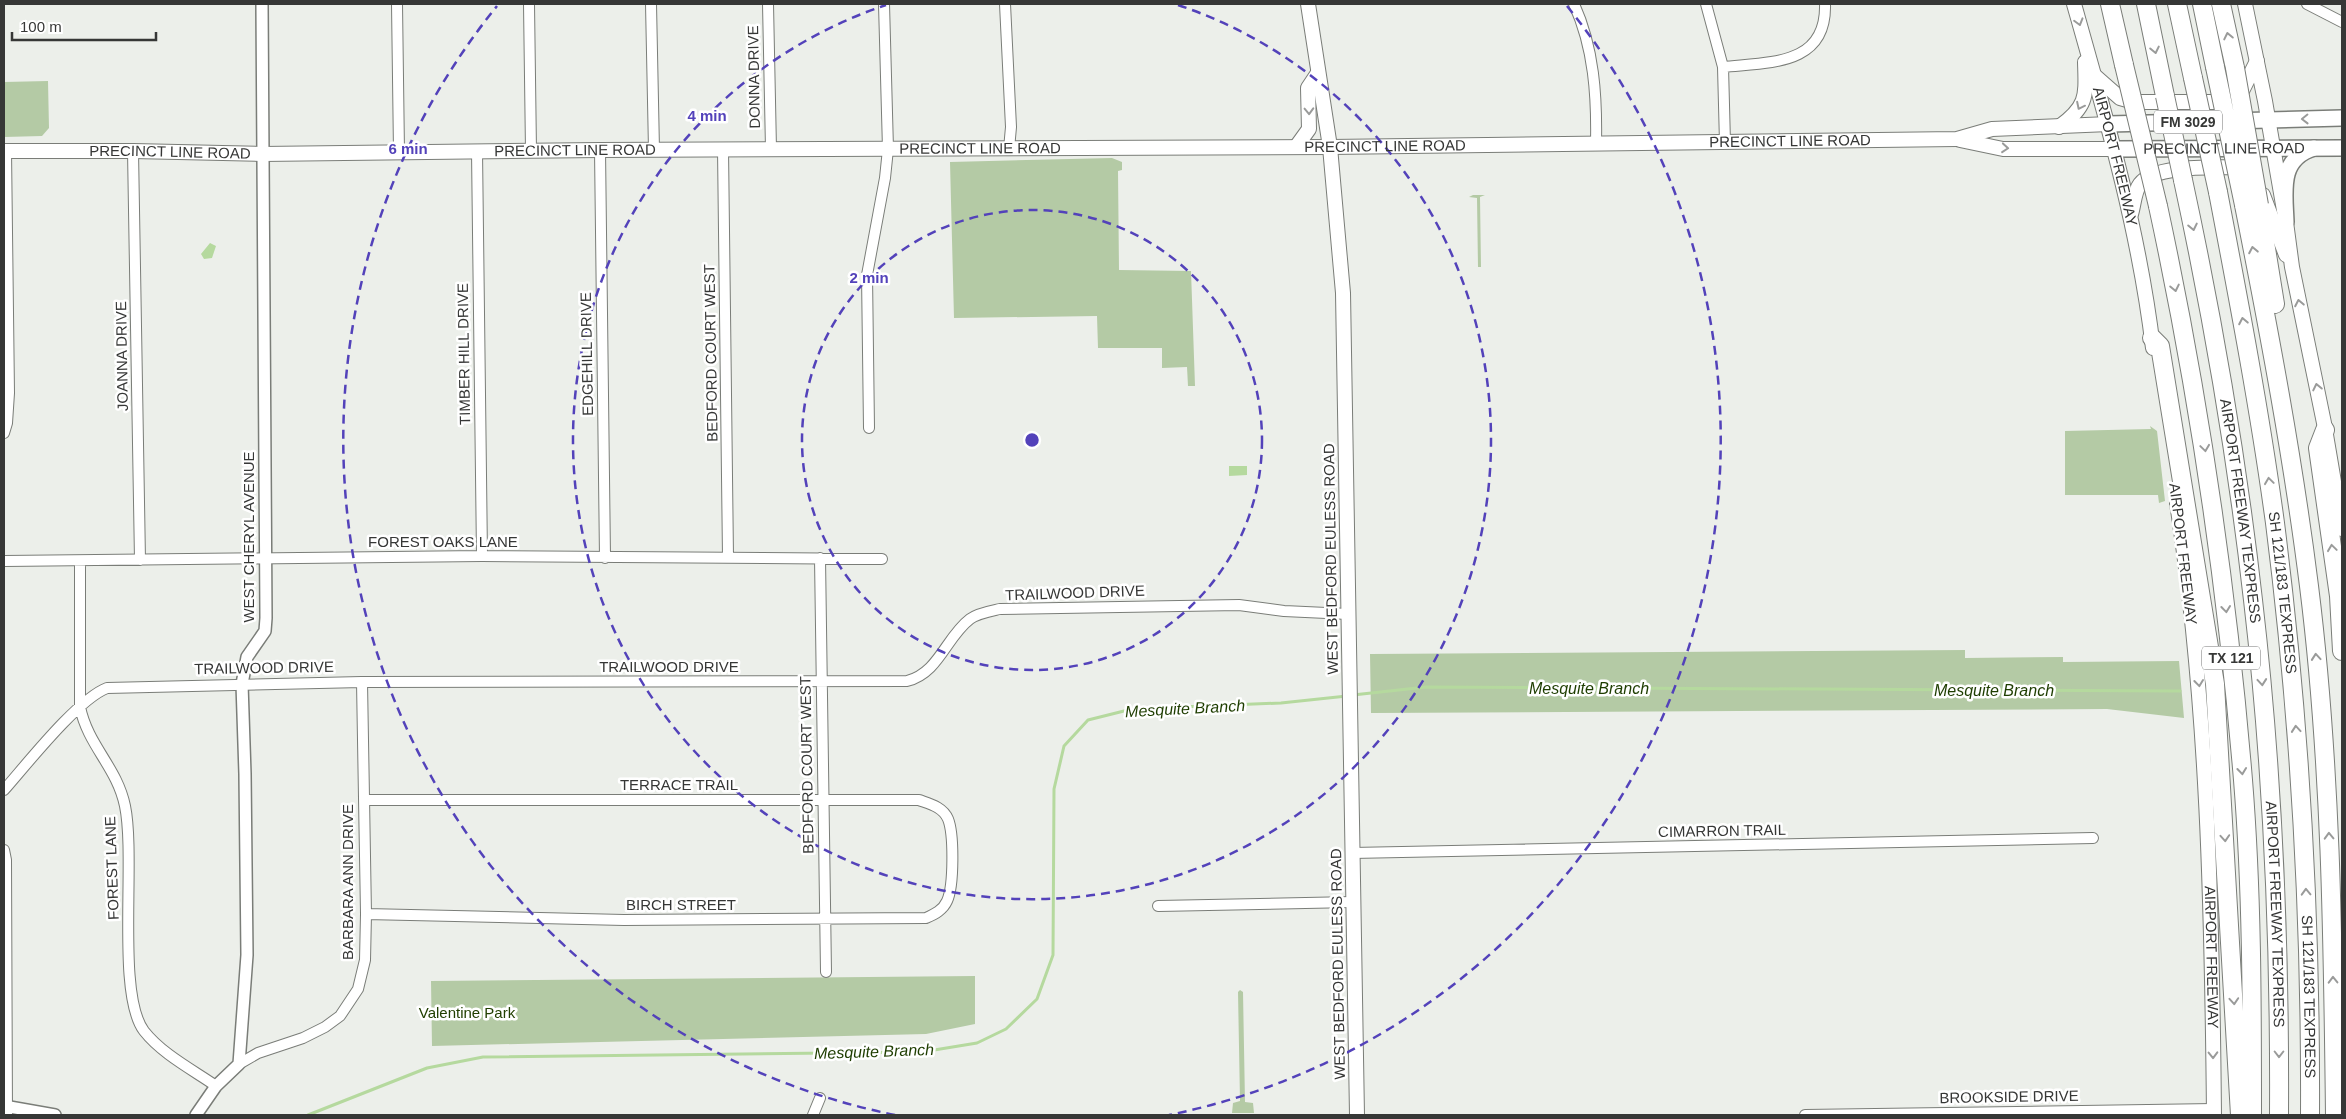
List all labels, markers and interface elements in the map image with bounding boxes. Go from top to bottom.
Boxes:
scale bar [12,10,156,42]
text: 100 m [20,18,62,35]
one-way arrow [2073,18,2084,27]
street label: DONNA DRIVE [744,25,763,129]
one-way arrow [2223,31,2234,40]
one-way arrow [2150,45,2160,54]
street label: AIRPORT FREEWAY [2090,85,2141,228]
one-way arrow [2076,100,2086,109]
text: 4 min [687,107,727,124]
one-way arrow [1304,108,1314,115]
road number: FM 3029 [2154,110,2222,134]
one-way arrow [2301,114,2308,124]
street label: PRECINCT LINE ROAD [1709,131,1871,150]
street label: PRECINCT LINE ROAD [1304,136,1466,155]
street label: PRECINCT LINE ROAD [899,139,1061,157]
street label: PRECINCT LINE ROAD [2143,139,2305,157]
text: 6 min [388,140,428,157]
street label: PRECINCT LINE ROAD [494,141,656,159]
street label: PRECINCT LINE ROAD [89,142,251,162]
one-way arrow [2001,143,2009,154]
one-way arrow [2188,223,2198,232]
one-way arrow [2248,245,2259,254]
street label: BEDFORD COURT WEST [700,264,721,442]
text: 2 min [849,269,889,286]
street label: TIMBER HILL DRIVE [454,283,473,425]
one-way arrow [2170,284,2180,293]
street label: EDGEHILL DRIVE [577,292,596,416]
one-way arrow [2294,298,2305,307]
street label: JOANNA DRIVE [112,301,131,411]
one-way arrow [2238,316,2249,325]
one-way arrow [2312,383,2323,392]
street label: AIRPORT FREEWAY TEXPRESS [2217,397,2265,624]
centre of rings [1023,431,1041,449]
street label: WEST BEDFORD EULESS ROAD [1320,443,1341,675]
one-way arrow [2199,444,2209,452]
street label: WEST CHERYL AVENUE [240,451,257,623]
one-way arrow [2264,477,2274,485]
street label: AIRPORT FREEWAY [2166,482,2201,626]
street label: SH 121/183 TEXPRESS [2266,510,2300,675]
street label: FOREST OAKS LANE [368,533,518,550]
one-way arrow [2327,543,2338,551]
street label: TRAILWOOD DRIVE [1005,582,1145,603]
one-way arrow [2220,606,2231,614]
road number: TX 121 [2202,646,2260,670]
one-way arrow [2310,653,2321,661]
street label: TRAILWOOD DRIVE [194,658,334,677]
street label: TRAILWOOD DRIVE [599,658,739,675]
street label: BEDFORD COURT WEST [796,676,817,854]
one-way arrow [2256,678,2267,686]
one-way arrow [2193,679,2204,687]
water label: Mesquite Branch [1529,680,1649,697]
water label: Mesquite Branch [1934,682,2054,699]
water label: Mesquite Branch [1125,697,1246,720]
one-way arrow [2291,725,2302,733]
one-way arrow [2237,767,2248,775]
street label: TERRACE TRAIL [620,776,738,793]
street label: AIRPORT FREEWAY TEXPRESS [2263,800,2288,1027]
street label: BARBARA ANN DRIVE [339,804,356,960]
street label: FOREST LANE [101,816,122,920]
street label: CIMARRON TRAIL [1658,821,1786,840]
one-way arrow [2324,832,2335,840]
one-way arrow [2220,835,2231,843]
street label: WEST BEDFORD EULESS ROAD [1327,848,1348,1080]
street label: AIRPORT FREEWAY [2202,886,2222,1029]
one-way arrow [2301,887,2312,895]
street label: BIRCH STREET [626,896,736,913]
street label: SH 121/183 TEXPRESS [2299,915,2319,1078]
one-way arrow [2328,975,2338,983]
one-way arrow [2228,997,2239,1005]
park label: Valentine Park [419,1004,516,1021]
water label: Mesquite Branch [814,1041,934,1062]
one-way arrow [2274,1050,2284,1058]
one-way arrow [2207,1051,2218,1059]
street label: BROOKSIDE DRIVE [1939,1087,2079,1106]

